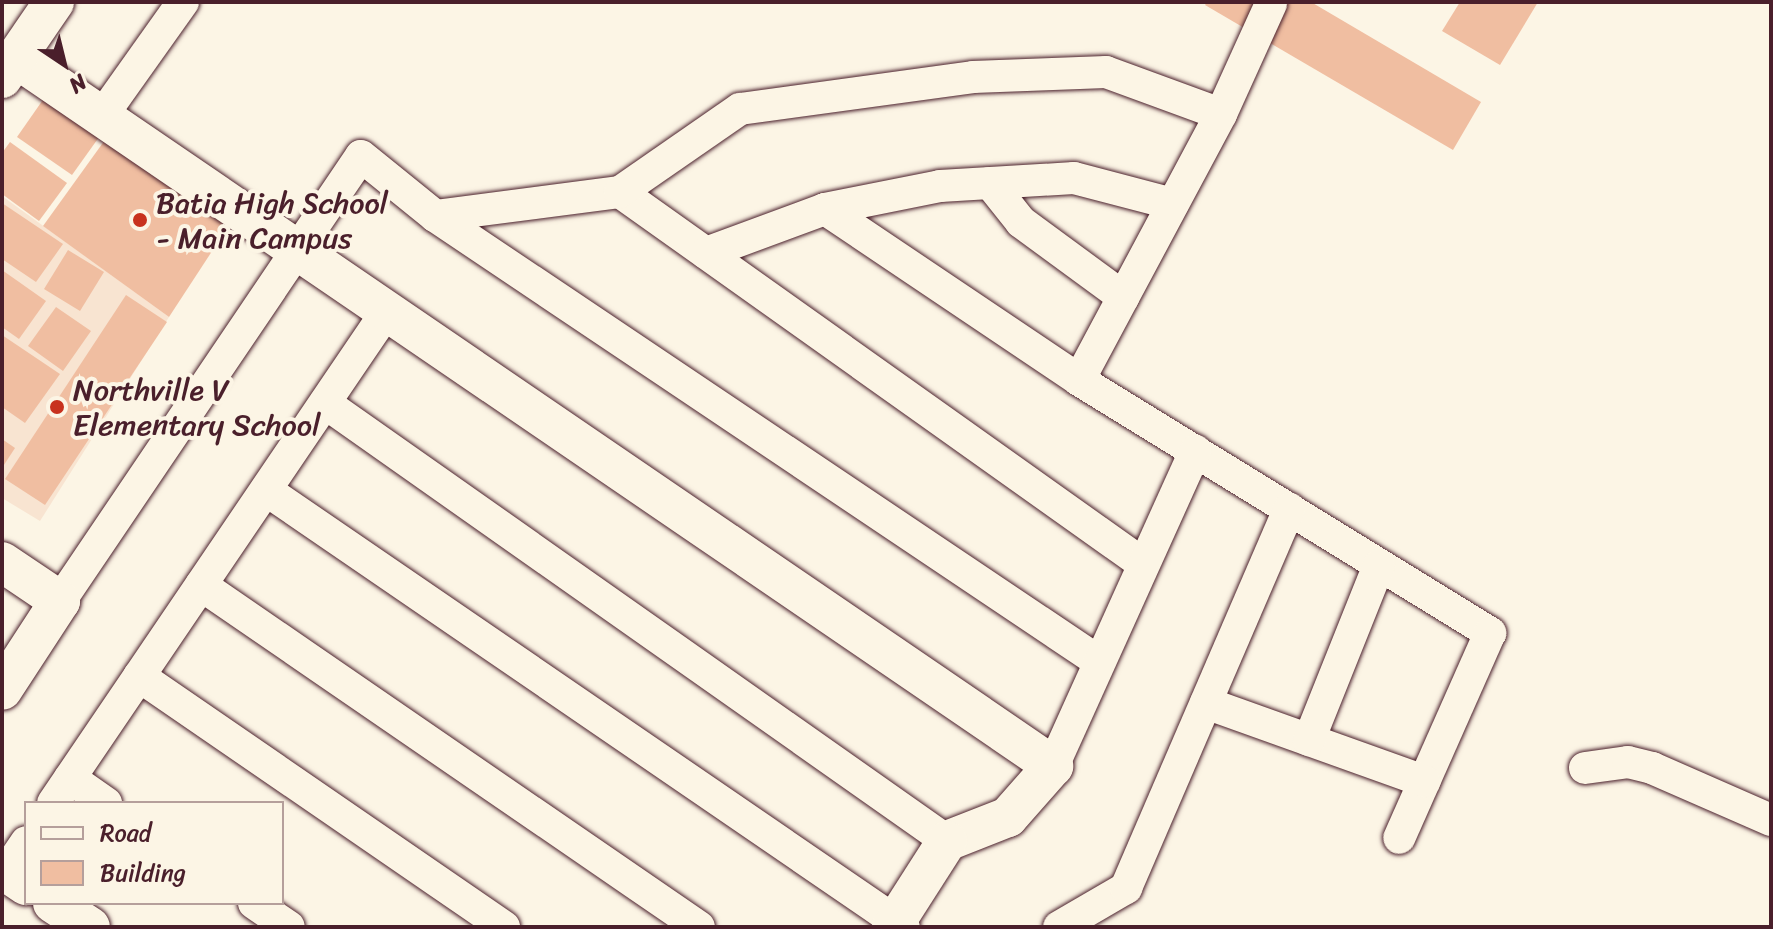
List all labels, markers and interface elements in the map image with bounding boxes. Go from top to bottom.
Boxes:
north arrow [24,24,104,104]
text: N [61,64,95,104]
place label: Batia High School - Main Campus [156,185,391,256]
marker: Batia High School - Main Campus [131,211,149,229]
place label: Northville V Elementary School [73,372,321,442]
marker: Northville V Elementary School [48,398,66,416]
legend [24,801,284,905]
text: Road [100,812,151,854]
text: Building [100,852,186,894]

